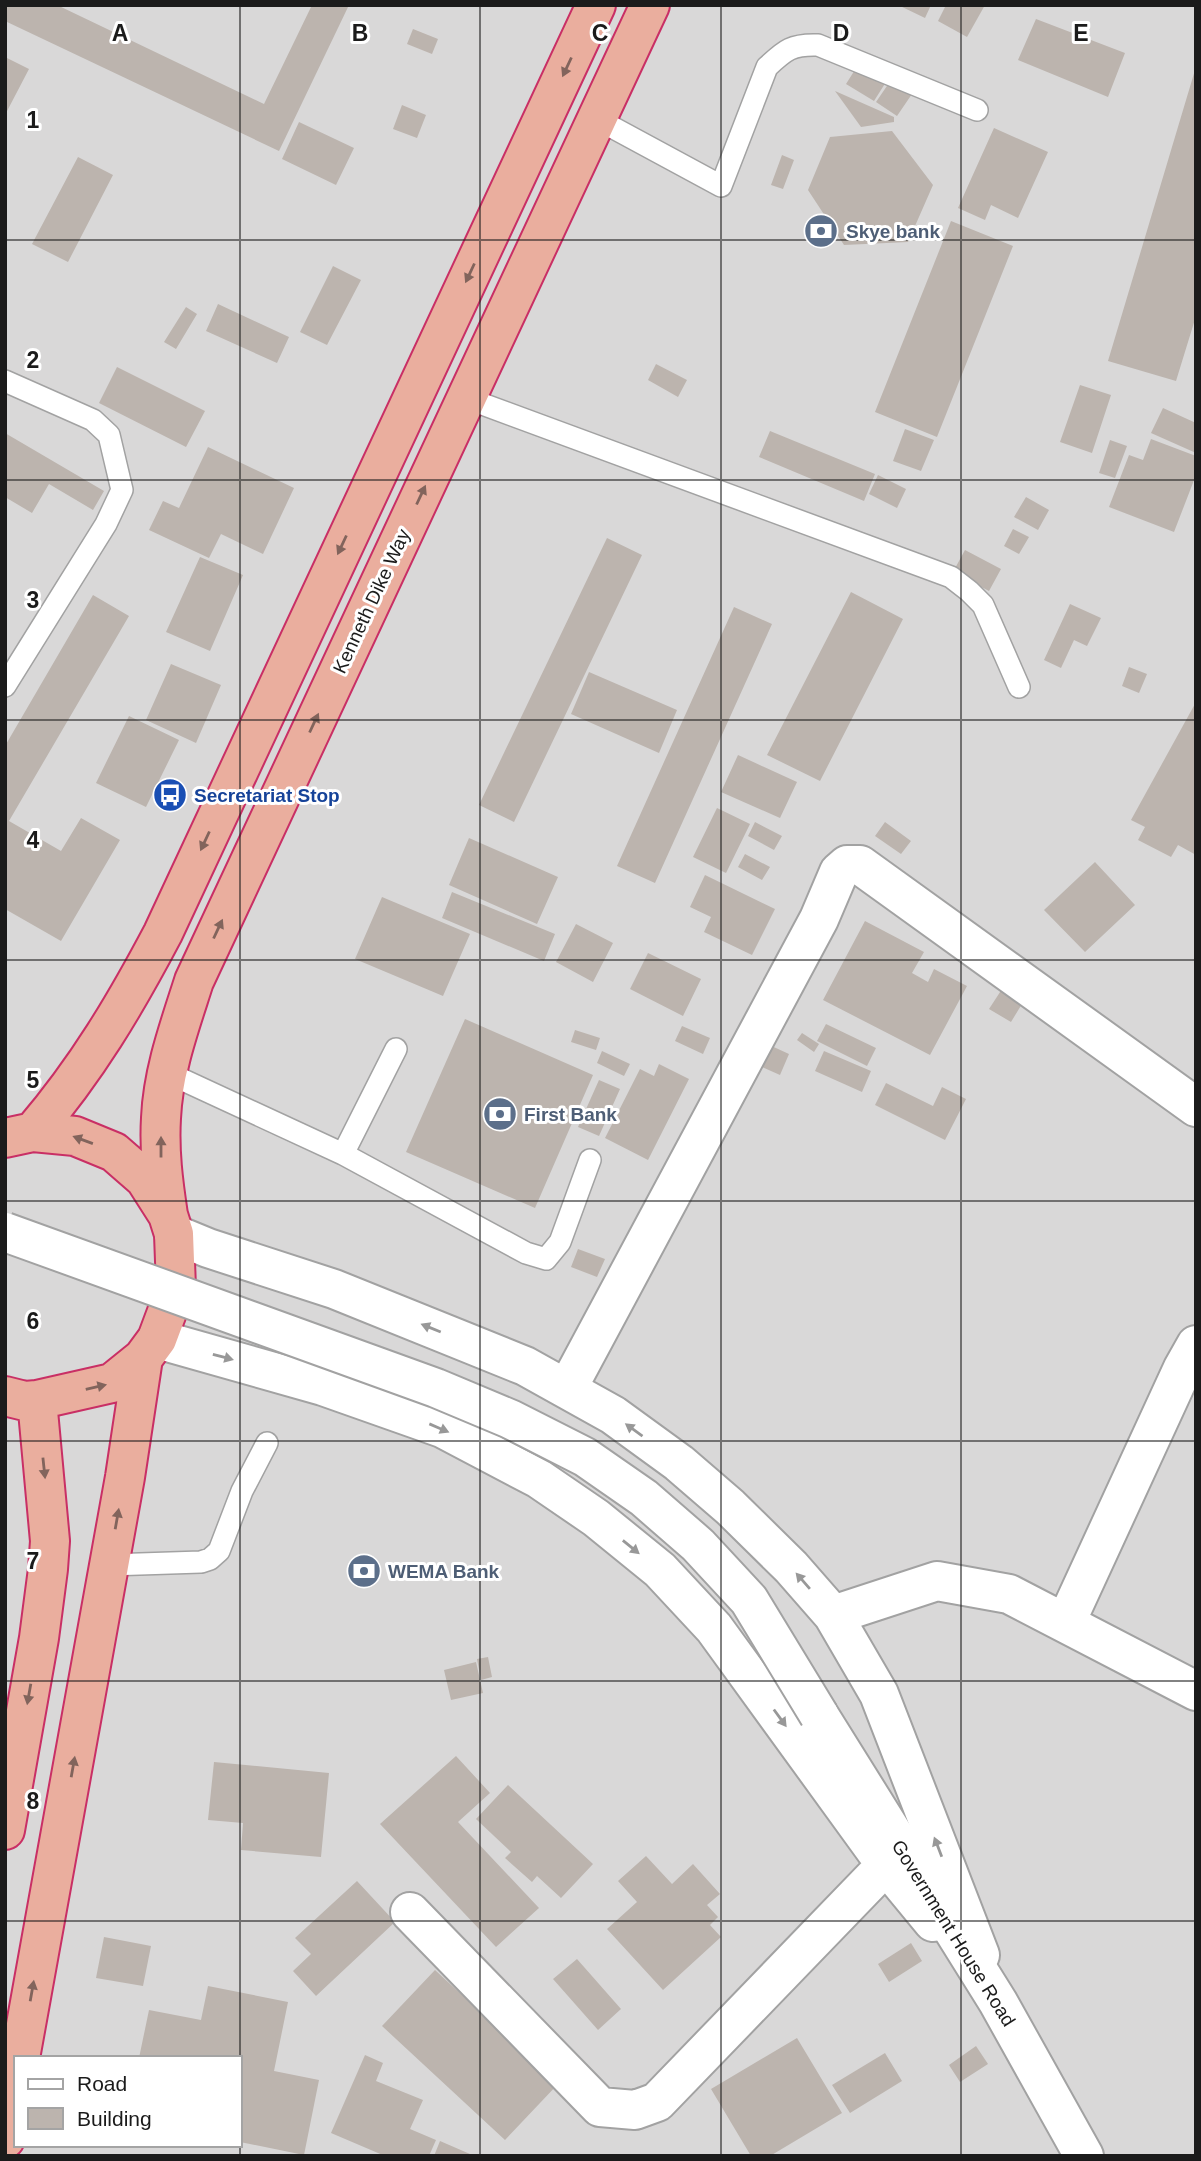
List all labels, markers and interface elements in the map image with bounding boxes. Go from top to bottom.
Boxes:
text: A [112,20,128,46]
text: B [352,20,368,46]
text: C [592,20,608,46]
text: D [833,20,849,46]
text: E [1073,20,1089,46]
one-way arrow [561,57,573,77]
text: 1 [27,107,40,133]
bank icon: Skye bank [802,212,840,250]
place label: Skye bank [846,221,940,242]
one-way arrow [464,263,476,283]
text: 2 [27,347,39,373]
one-way arrow [415,485,427,505]
street label: Kenneth Dike Way [329,525,414,677]
one-way arrow [336,535,347,556]
text: 3 [27,587,39,613]
one-way arrow [309,713,320,733]
bus stop icon: Secretariat Stop [151,776,189,814]
place label: Secretariat Stop [194,785,340,806]
text: 4 [27,827,40,853]
one-way arrow [200,831,211,851]
one-way arrow [212,919,224,939]
text: 5 [27,1067,40,1093]
bank icon: First Bank [481,1095,519,1133]
place label: First Bank [524,1104,617,1125]
one-way arrow [72,1134,93,1145]
one-way arrow [155,1136,167,1158]
text: 6 [27,1308,39,1334]
one-way arrow [420,1323,441,1334]
one-way arrow [212,1352,234,1363]
one-way arrow [85,1381,107,1392]
one-way arrow [428,1423,449,1434]
one-way arrow [625,1423,643,1437]
one-way arrow [39,1457,50,1479]
one-way arrow [112,1508,123,1530]
one-way arrow [623,1539,640,1554]
text: 7 [27,1548,39,1574]
bank icon: WEMA Bank [345,1552,383,1590]
place label: WEMA Bank [388,1561,500,1582]
one-way arrow [796,1572,811,1589]
one-way arrow [23,1683,34,1705]
one-way arrow [772,1709,786,1727]
one-way arrow [67,1756,78,1778]
text: 8 [27,1788,40,1814]
street label: Government House Road [888,1836,1020,2030]
one-way arrow [933,1837,944,1858]
one-way arrow [27,1980,38,2002]
legend [14,2056,242,2147]
text: Road [77,2072,127,2095]
text: Building [77,2107,152,2130]

